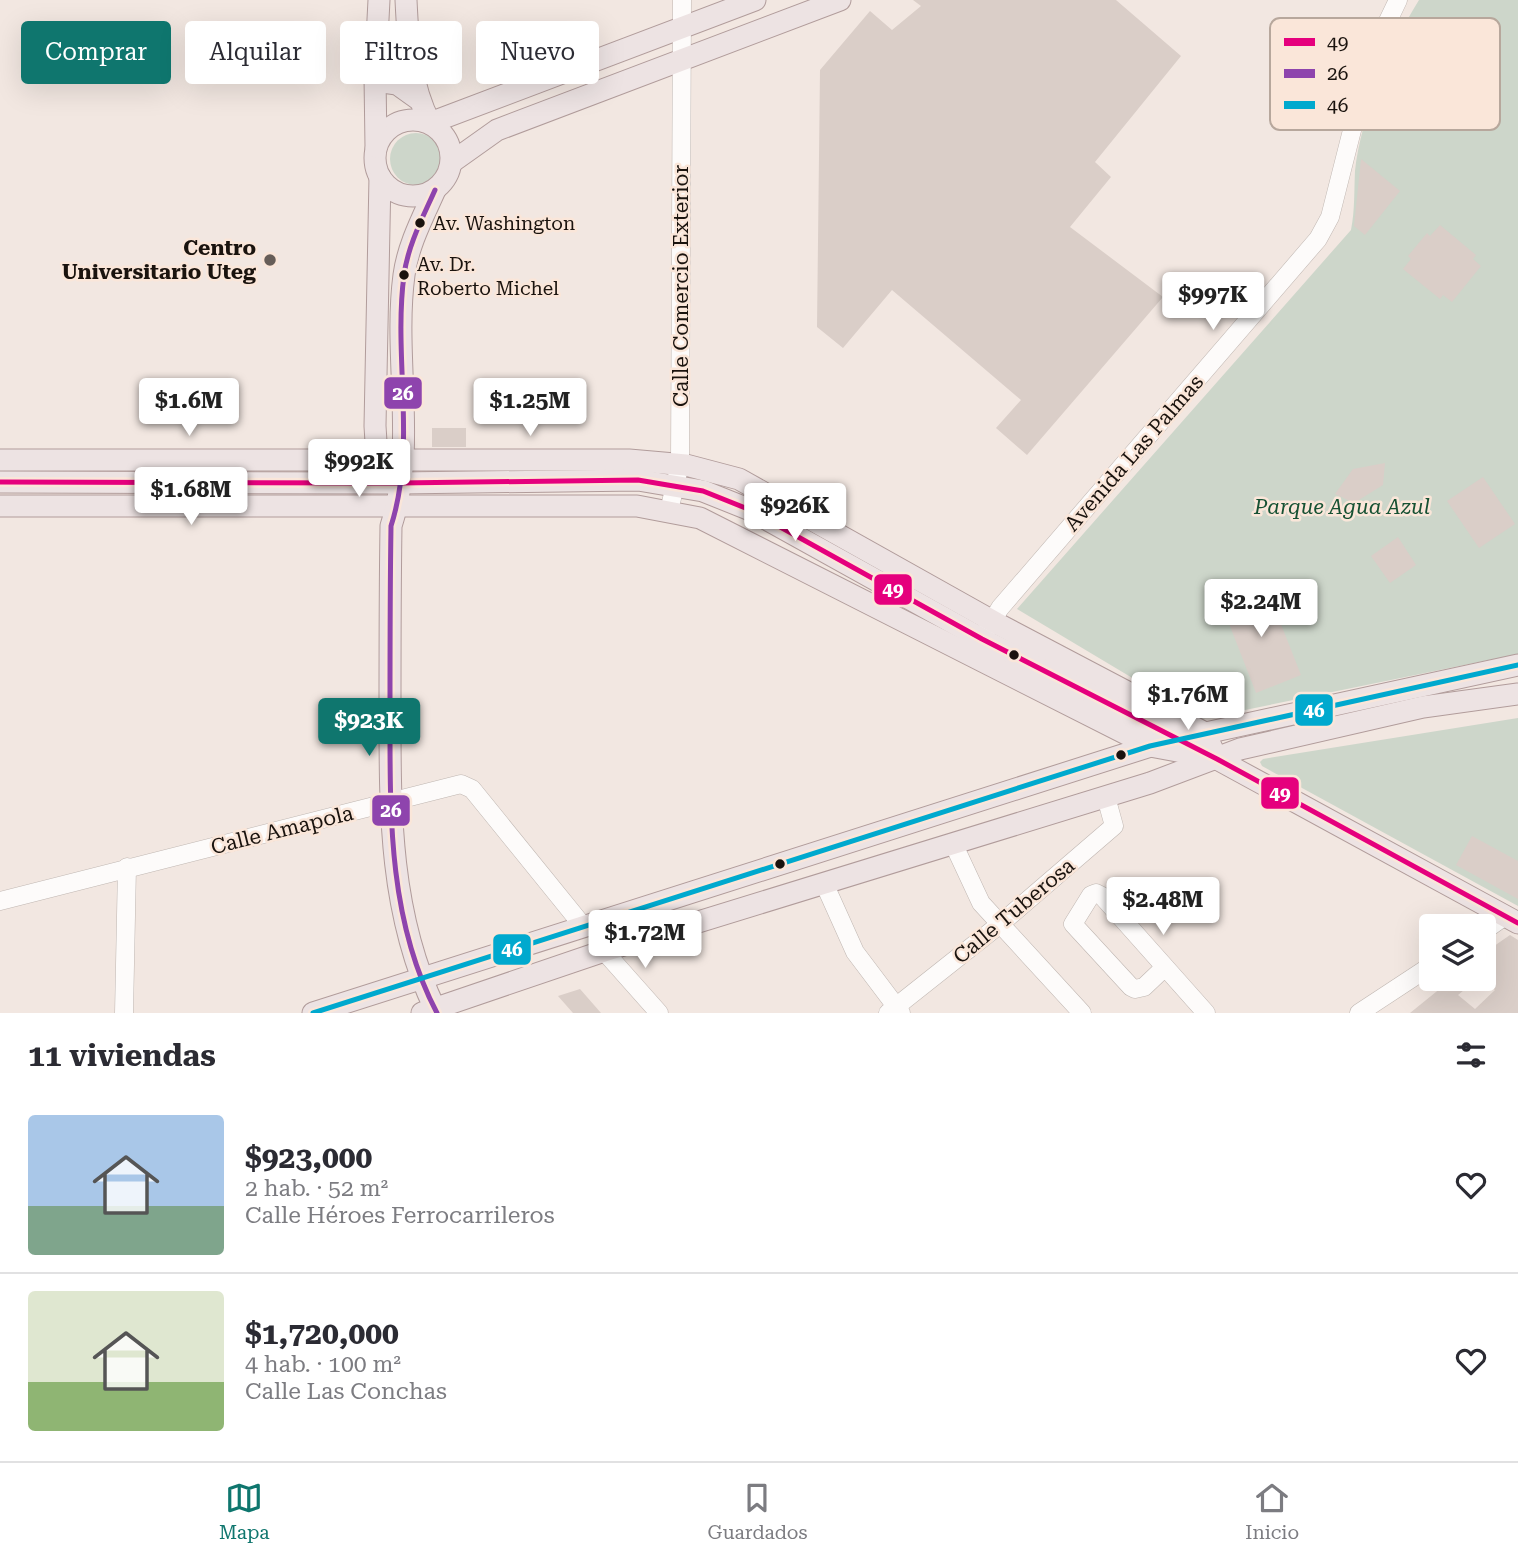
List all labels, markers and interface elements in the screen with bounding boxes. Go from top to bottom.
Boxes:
legend [1270,18,1500,130]
chip: Comprar [21,21,171,84]
chip: Alquilar [185,21,326,84]
chip: Filtros [340,21,462,84]
chip: Nuevo [476,21,599,84]
text: 49 [1327,31,1348,54]
text: 26 [1327,62,1348,85]
text: 46 [1327,94,1348,117]
street label: Calle Comercio Exterior [669,165,693,407]
place label: Av. Washington [433,212,575,235]
marker: Av. Washington [413,216,427,230]
place label: Centro Universitario Uteg [62,236,256,284]
marker: Centro Universitario Uteg [262,252,278,268]
place label: Av. Dr. Roberto Michel [417,253,559,300]
marker: Av. Dr. Roberto Michel [397,268,411,282]
pin: $997K [1164,272,1262,332]
text: $997K [1178,281,1248,308]
street label: Avenida Las Palmas [1060,370,1208,536]
line badge: 26 [383,376,423,410]
pin: $1.6M [140,378,238,438]
pin: $1.25M [473,378,587,438]
text: 26 [392,382,414,405]
text: $1.6M [155,387,223,414]
text: $1.25M [490,387,570,414]
pin: $992K [310,440,408,499]
text: $992K [324,448,394,475]
pin: $1.68M [134,468,248,527]
text: $1.68M [151,476,231,503]
pin: $926K [746,484,844,543]
text: $926K [760,492,830,519]
park label: Parque Agua Azul [1253,495,1430,519]
line badge: 49 [873,573,913,606]
text: 49 [882,578,904,601]
pin: $2.24M [1204,580,1318,639]
text: $2.24M [1221,588,1301,615]
unlabelled marker [1007,648,1021,662]
pin: $1.76M [1131,672,1245,732]
text: $1.76M [1148,681,1228,708]
line badge: 46 [1294,693,1334,727]
pin: $923K [320,698,418,758]
text: 46 [1303,699,1325,722]
text: $923K [334,707,404,734]
unlabelled marker [1114,748,1128,762]
line badge: 49 [1260,776,1300,810]
text: 49 [1269,782,1291,805]
line badge: 26 [371,794,411,827]
text: 26 [380,799,402,822]
street label: Calle Amapola [208,801,356,859]
street label: Calle Tuberosa [949,853,1080,969]
unlabelled marker [773,857,787,871]
pin: $2.48M [1106,878,1220,937]
text: $2.48M [1123,886,1203,913]
pin: $1.72M [588,911,702,970]
map controls [1419,914,1496,991]
button: layers [1419,914,1496,991]
text: $1.72M [605,919,685,946]
line badge: 46 [492,933,532,966]
text: 46 [501,938,523,961]
icon: filters [1452,1036,1490,1074]
text: 11 viviendas [28,1038,216,1073]
text: $923,000 [245,1140,372,1175]
icon: home [84,1143,168,1227]
icon: heart [1452,1166,1490,1204]
text: 2 hab. · 52 m² [245,1175,388,1202]
text: Calle Héroes Ferrocarrileros [245,1202,555,1229]
text: $1,720,000 [245,1316,399,1351]
icon: home [84,1319,168,1403]
icon: heart [1452,1342,1490,1380]
text: 4 hab. · 100 m² [245,1351,401,1378]
text: Calle Las Conchas [245,1378,447,1405]
tab: Mapa [219,1479,270,1544]
tab: Guardados [707,1479,808,1544]
tab: Inicio [1245,1479,1299,1544]

